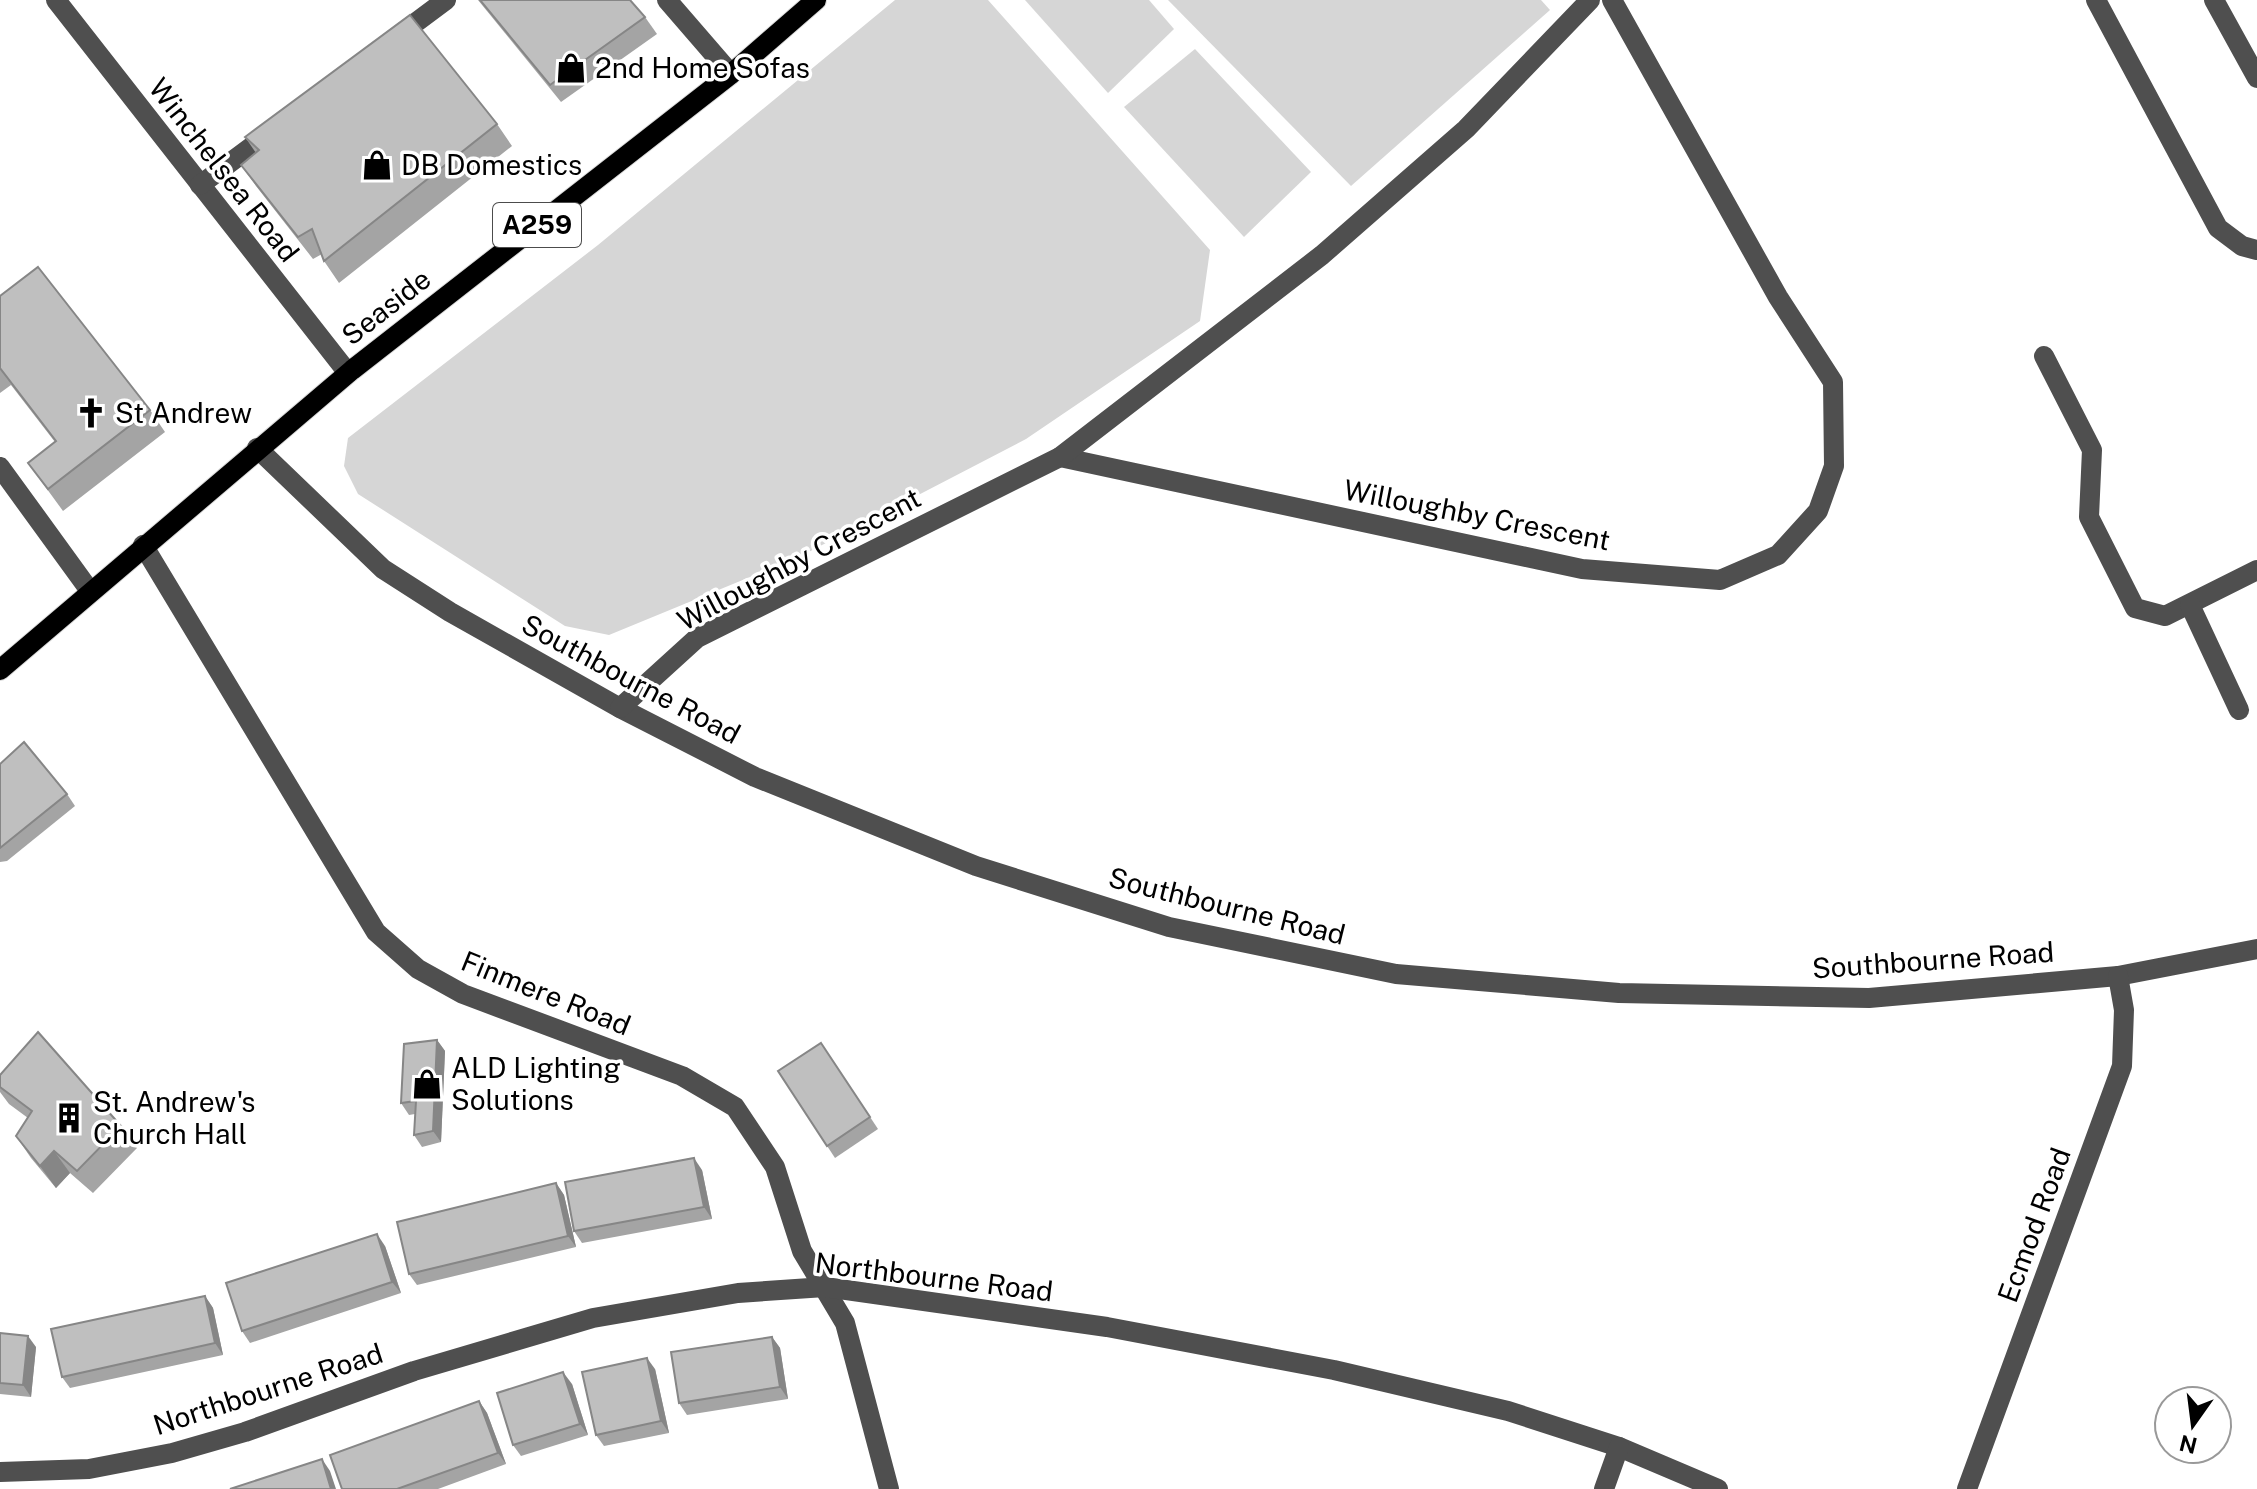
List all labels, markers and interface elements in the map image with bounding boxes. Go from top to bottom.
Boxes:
shop icon: 2nd Home Sofas [554,51,588,85]
place label: 2nd Home Sofas [595,51,810,84]
street label: Winchelsea Road [143,71,306,268]
shop icon: DB Domestics [360,148,394,182]
place label: DB Domestics [401,148,582,181]
road number: A259 [493,203,581,247]
street label: Seaside [335,262,437,351]
church icon: St Andrew [74,396,108,430]
place label: St Andrew [115,396,252,429]
street label: Willoughby Crescent [1341,472,1613,557]
street label: Willoughby Crescent [671,480,926,637]
street label: Southbourne Road [516,607,746,750]
street label: Southbourne Road [1105,860,1349,951]
street label: Southbourne Road [1811,935,2055,984]
street label: Finmere Road [457,944,636,1041]
place label: ALD Lighting Solutions [451,1051,621,1116]
shop icon: ALD Lighting Solutions [410,1067,444,1101]
place label: St. Andrew's Church Hall [93,1085,255,1150]
building icon: St. Andrew's Church Hall [52,1101,86,1135]
street label: Ecmod Road [1990,1143,2077,1307]
street label: Northbourne Road [813,1246,1055,1307]
street label: Northbourne Road [149,1336,387,1441]
north arrow [2153,1385,2233,1465]
text: N [2177,1430,2200,1459]

